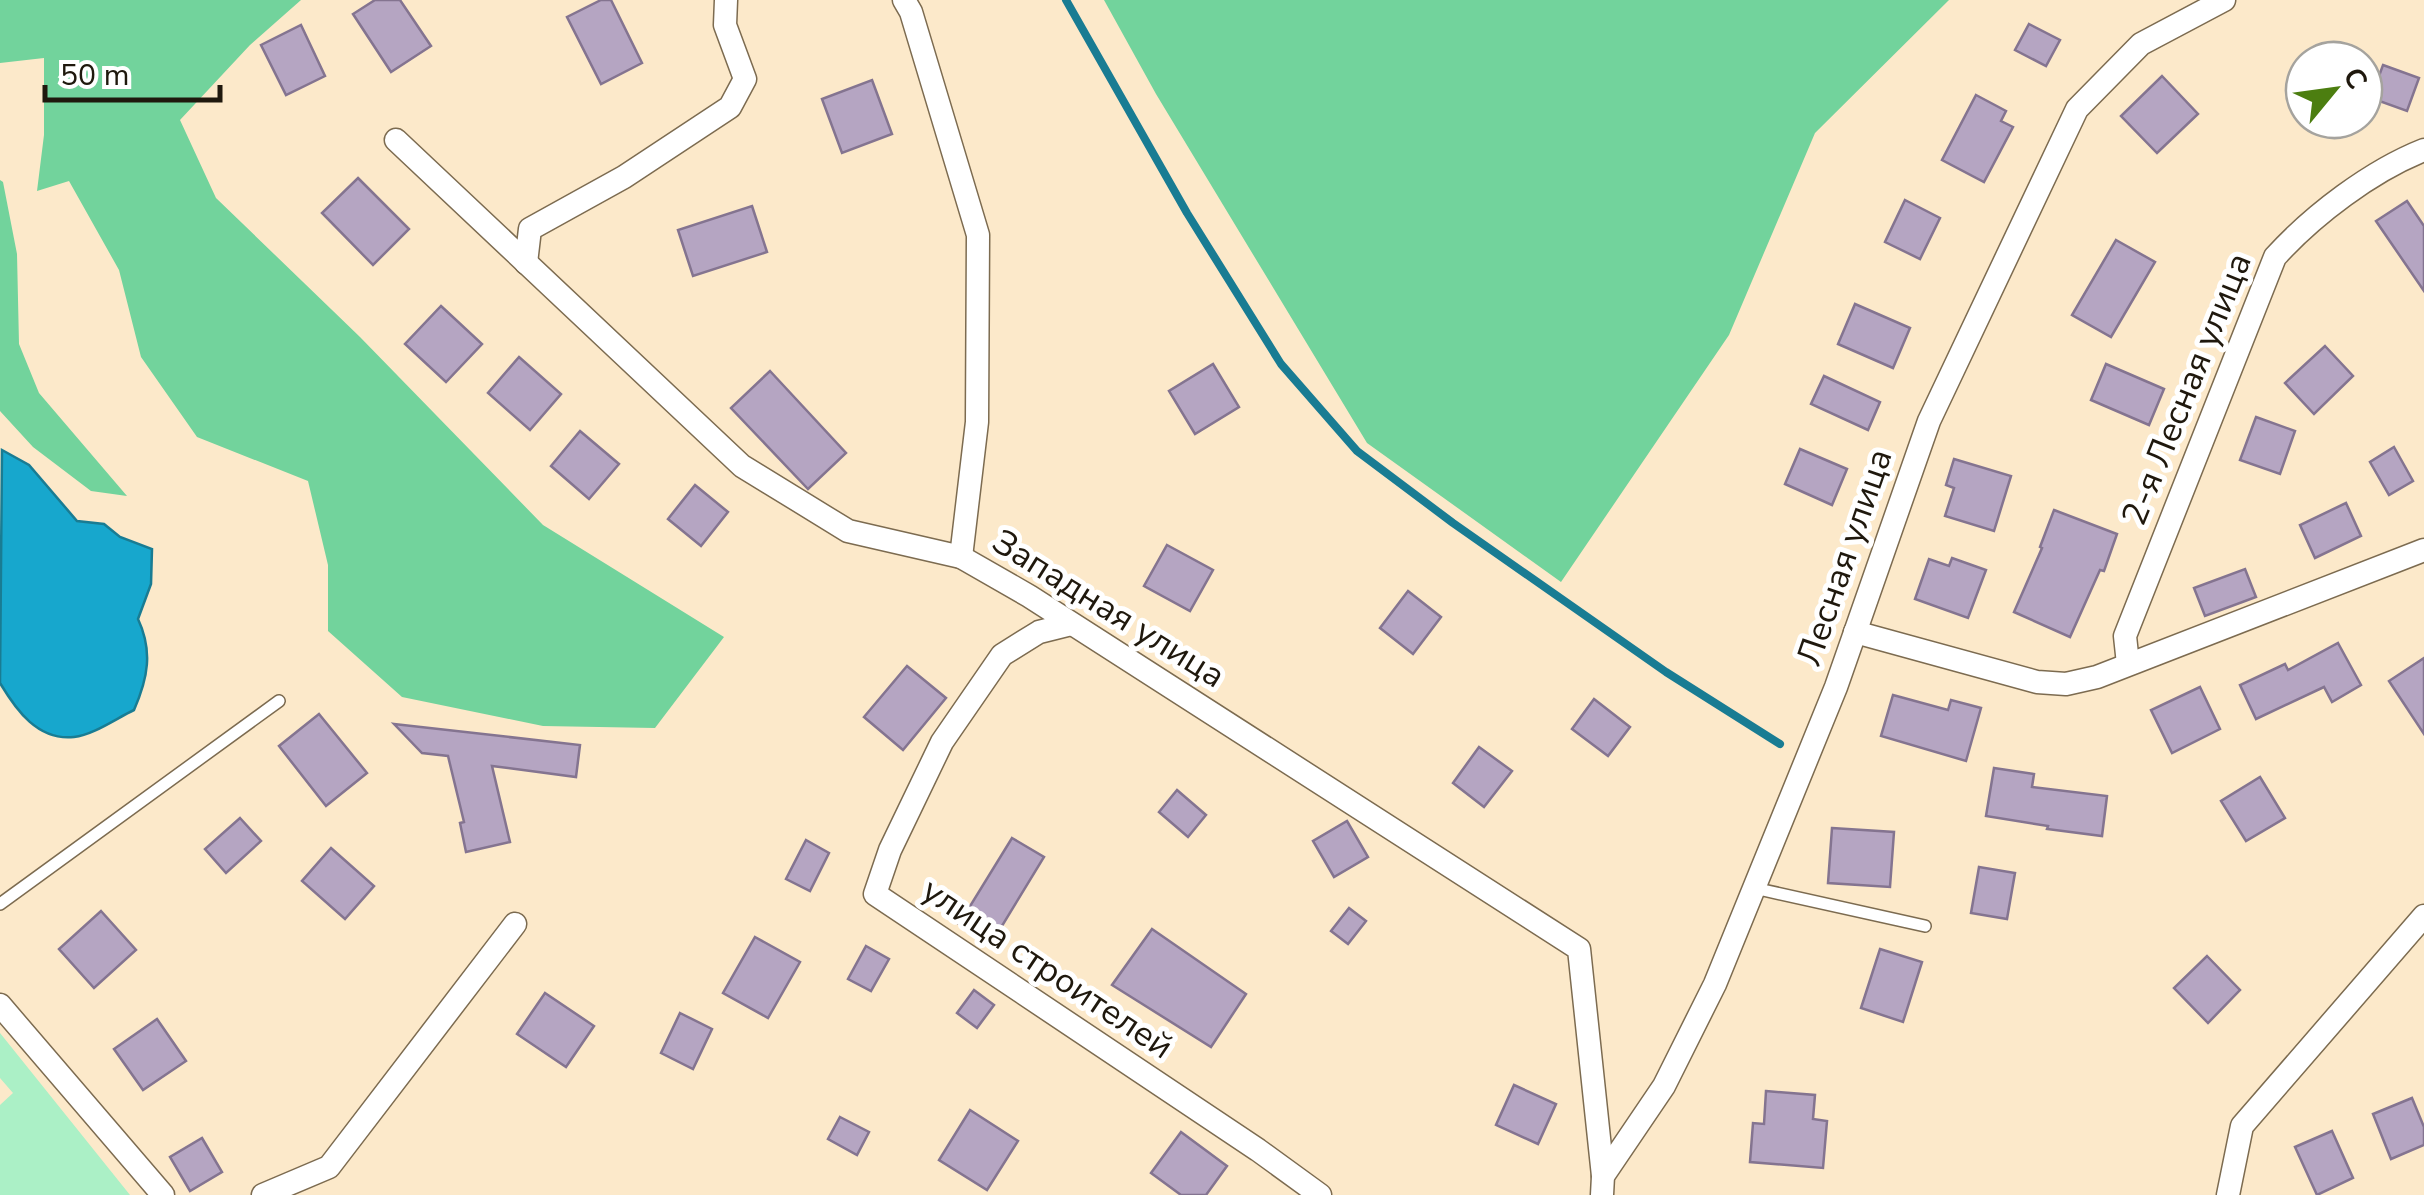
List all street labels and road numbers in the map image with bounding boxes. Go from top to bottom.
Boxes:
street label: 2-я Лесная улица [2110,246,2263,532]
street label: Лесная улица [1785,442,1904,672]
street label: Западная улица [983,518,1234,699]
street label: улица строителей [913,867,1183,1070]

